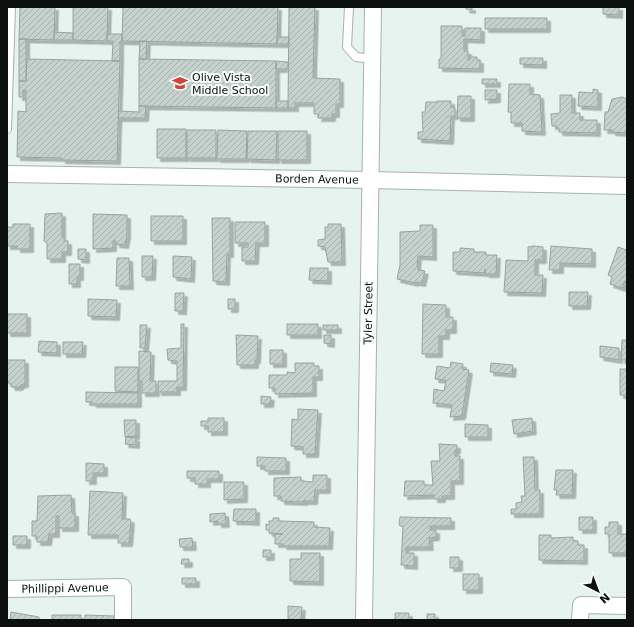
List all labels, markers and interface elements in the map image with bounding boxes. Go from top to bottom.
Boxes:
place label: Olive Vista Middle School [192,71,268,97]
school or university icon: Olive Vista Middle School [171,74,189,92]
street label: Borden Avenue [275,172,359,187]
street label: Tyler Street [361,281,376,346]
north arrow [578,571,618,611]
street label: Phillippi Avenue [21,581,109,596]
text: N [597,590,612,606]

